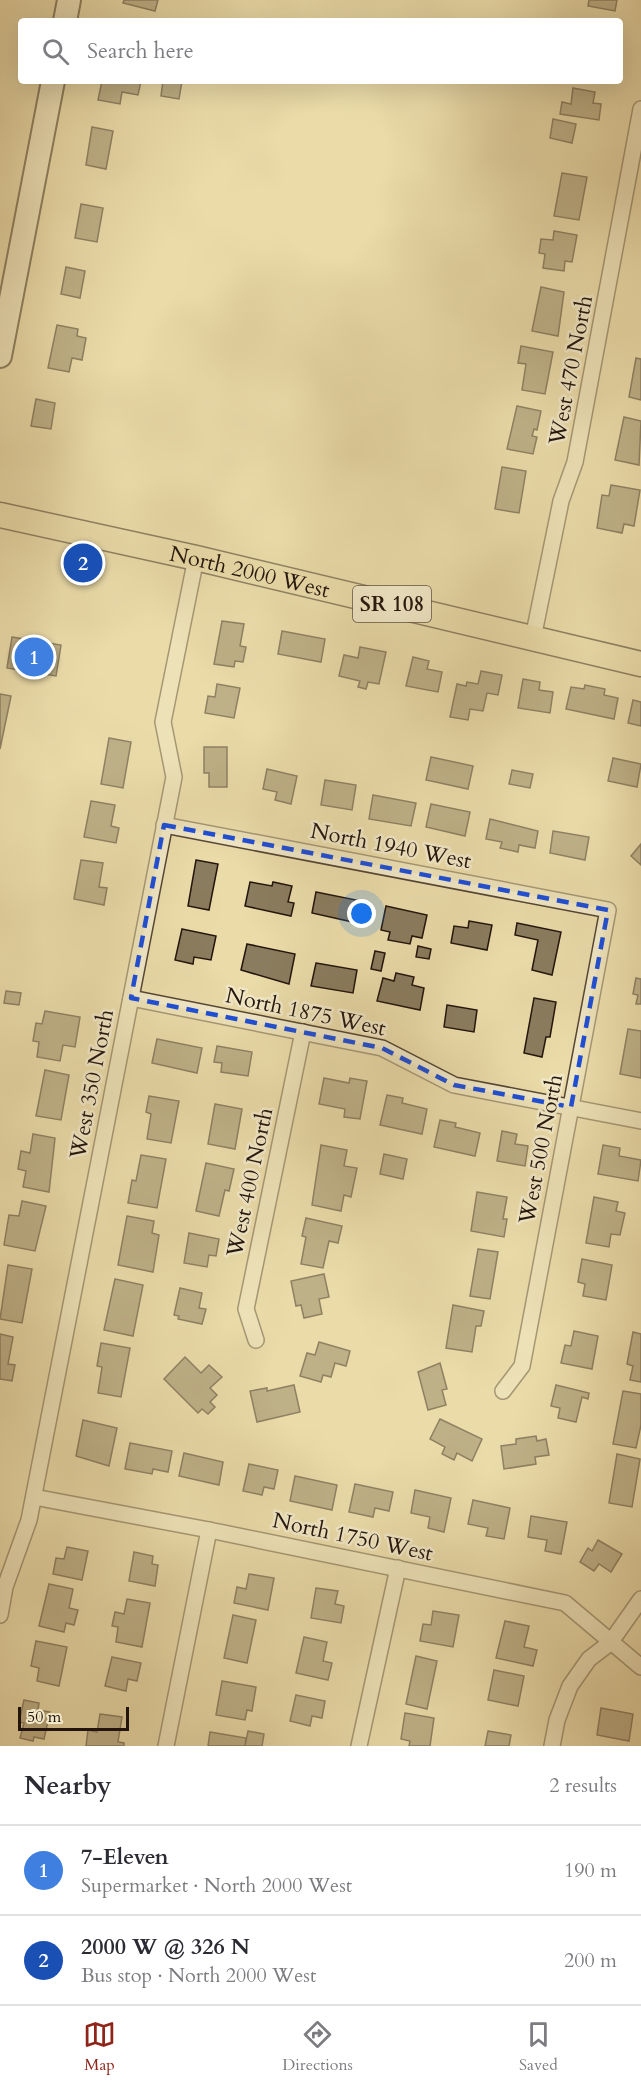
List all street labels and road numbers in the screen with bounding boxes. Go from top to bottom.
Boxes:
street label: West 470 North [542,293,600,449]
street label: North 2000 West [167,539,333,605]
road number: SR 108 [353,586,431,622]
street label: North 1940 West [308,816,474,876]
street label: North 1875 West [223,980,389,1044]
street label: West 350 North [63,1007,121,1163]
street label: West 500 North [512,1072,570,1228]
street label: West 400 North [219,1105,280,1261]
street label: North 1750 West [270,1505,436,1569]

